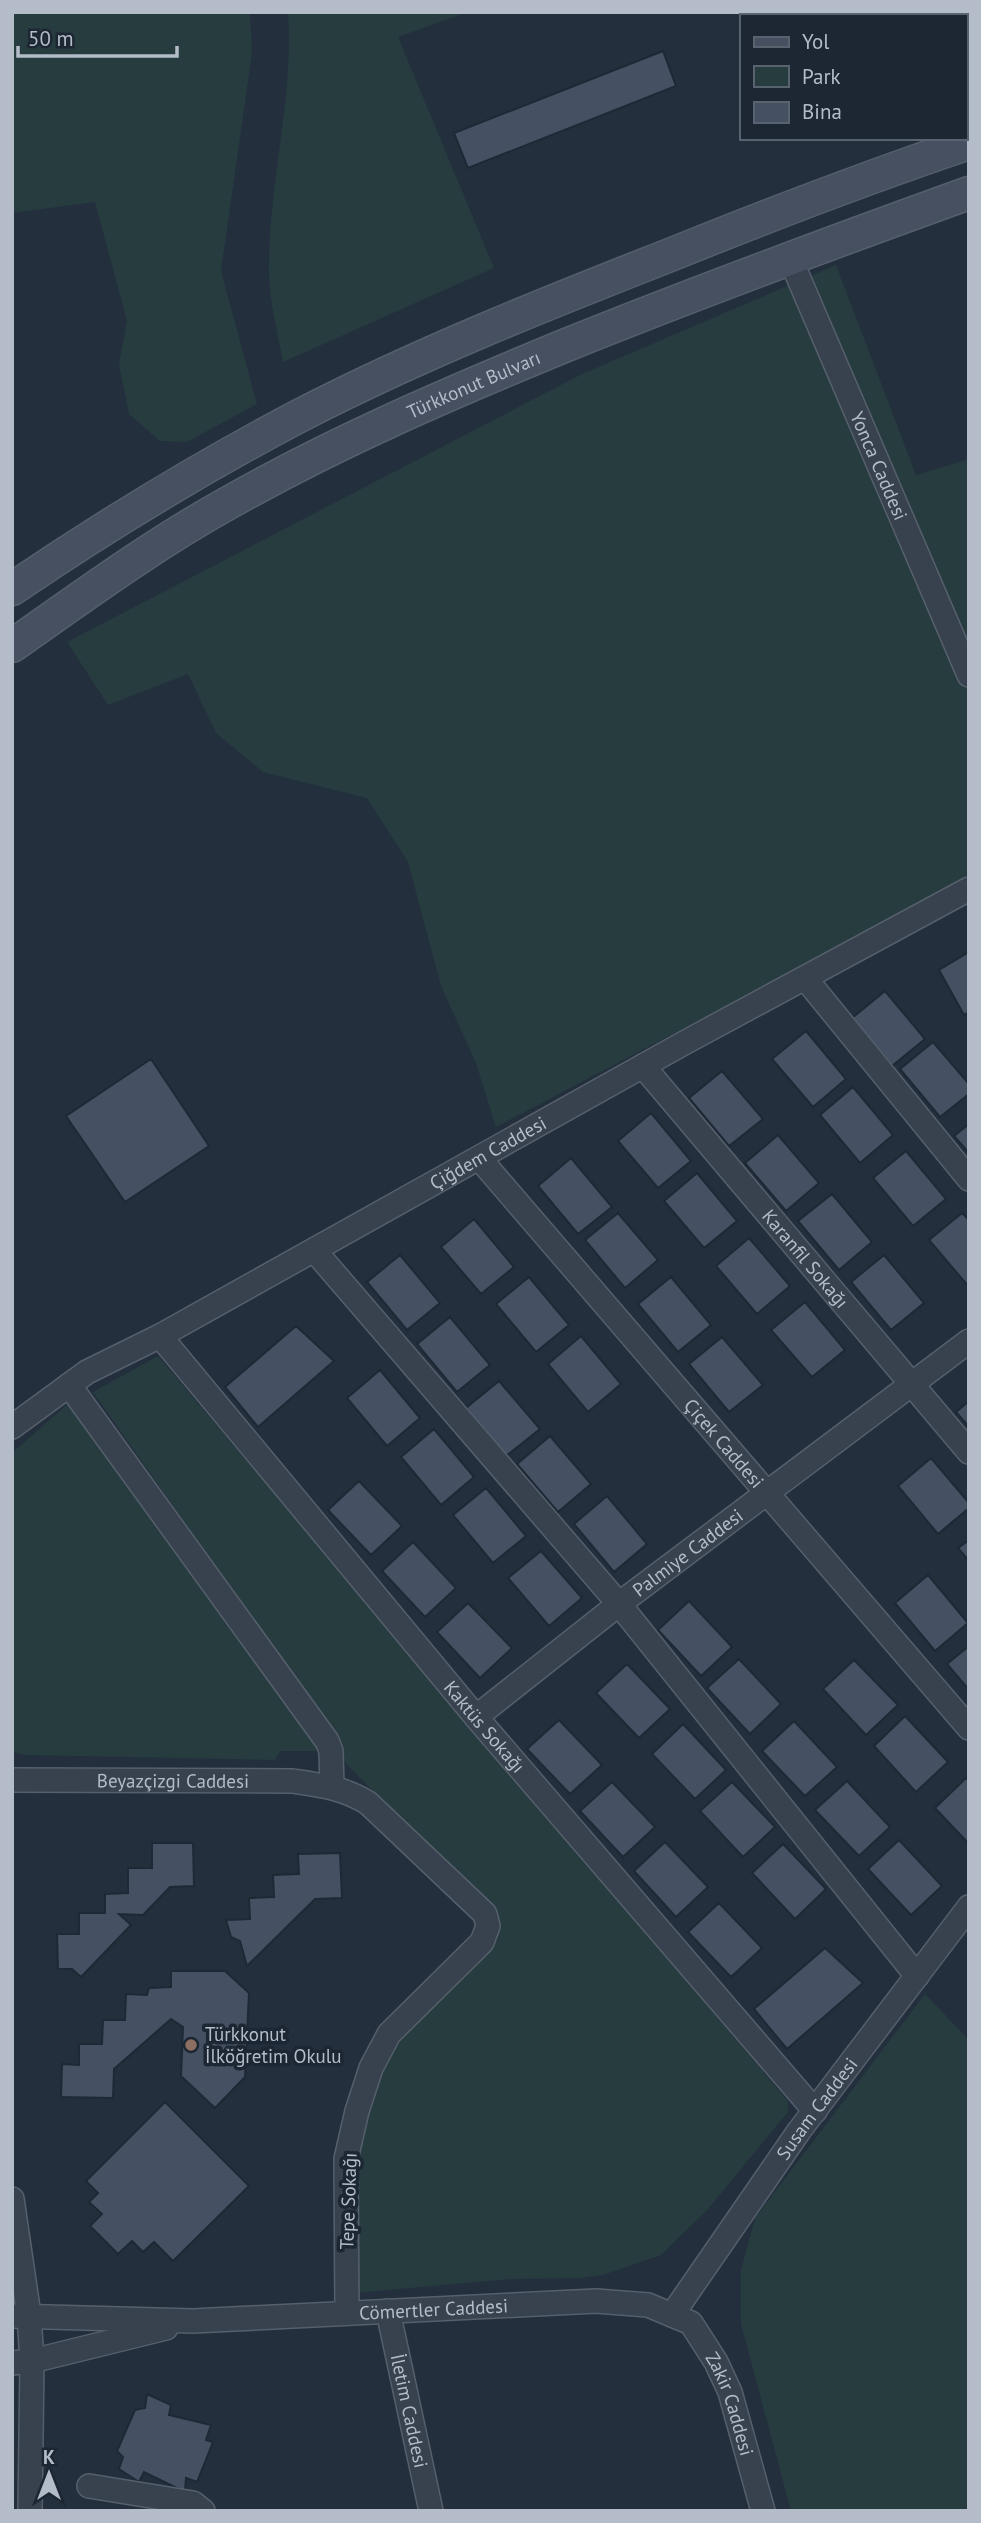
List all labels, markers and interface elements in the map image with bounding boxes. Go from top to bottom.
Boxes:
scale bar [18,14,177,58]
legend [740,14,967,140]
text: 50 m [28,25,74,52]
text: Yol [802,28,829,55]
text: Park [802,63,841,90]
text: Bina [802,98,842,125]
street label: Türkkonut Bulvarı [403,345,544,424]
street label: Yonca Caddesi [845,408,913,524]
street label: Çiğdem Caddesi [425,1111,550,1195]
street label: Karanfil Sokağı [757,1204,854,1313]
street label: Çiçek Caddesi [679,1393,769,1493]
street label: Palmiye Caddesi [628,1503,748,1602]
street label: Kaktüs Sokağı [439,1676,531,1778]
street label: Beyazçizgi Caddesi [97,1768,249,1793]
place label: Türkkonut İlköğretim Okulu [205,2022,342,2068]
marker: Türkkonut İlköğretim Okulu [183,2037,199,2053]
street label: Susam Caddesi [771,2053,862,2164]
street label: Tepe Sokağı [334,2152,362,2250]
street label: Cömertler Caddesi [359,2293,509,2325]
street label: Zakir Caddesi [701,2347,759,2458]
street label: İletim Caddesi [386,2351,433,2470]
north arrow [14,2439,84,2509]
text: K [43,2445,55,2469]

